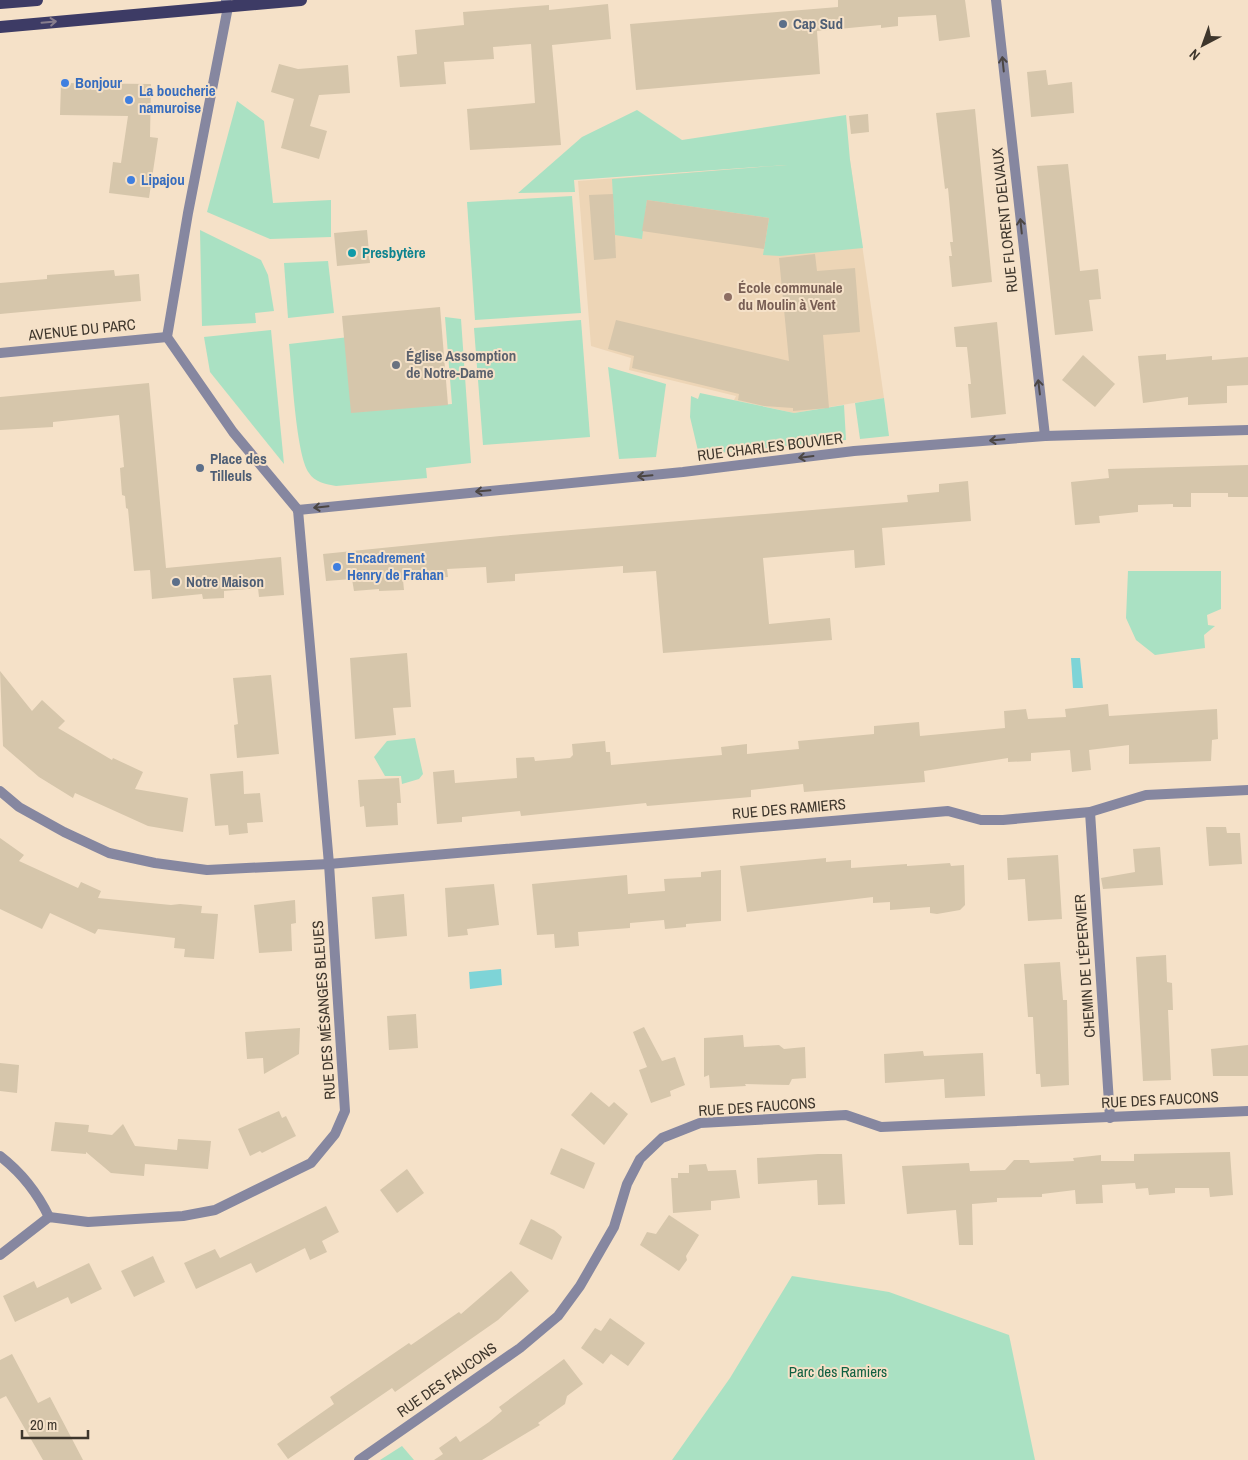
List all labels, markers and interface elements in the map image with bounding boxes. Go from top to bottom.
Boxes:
place label: Cap Sud [793,13,843,34]
one-way arrow [40,18,56,27]
marker: Cap Sud [777,18,789,30]
north arrow [1178,20,1228,70]
text: N [1185,45,1204,64]
one-way arrow [998,57,1008,73]
place label: Bonjour [75,72,122,93]
marker: Bonjour [59,77,71,89]
place label: La boucherie namuroise [139,80,216,118]
marker: La boucherie namuroise [123,94,135,106]
street label: RUE FLORENT DELVAUX [986,146,1023,294]
place label: Lipajou [141,169,185,190]
marker: Lipajou [125,174,137,186]
one-way arrow [1016,218,1026,234]
place label: Presbytère [362,242,426,263]
marker: Presbytère [346,247,358,259]
place label: École communale du Moulin à Vent [738,277,843,315]
marker: École communale du Moulin à Vent [722,291,734,303]
street label: AVENUE DU PARC [26,313,137,346]
place label: Église Assomption de Notre-Dame [406,345,516,383]
marker: Église Assomption de Notre-Dame [390,359,402,371]
one-way arrow [1034,380,1044,396]
street label: RUE CHARLES BOUVIER [696,427,844,466]
one-way arrow [989,435,1005,445]
place label: Place des Tilleuls [210,448,267,486]
one-way arrow [798,452,814,462]
marker: Place des Tilleuls [194,462,206,474]
one-way arrow [637,471,653,481]
one-way arrow [475,486,491,495]
one-way arrow [313,502,329,512]
place label: Encadrement Henry de Frahan [347,547,444,585]
marker: Encadrement Henry de Frahan [331,561,343,573]
place label: Notre Maison [186,571,264,592]
marker: Notre Maison [170,576,182,588]
street label: RUE DES RAMIERS [731,793,847,824]
street label: CHEMIN DE L'ÉPERVIER [1069,894,1100,1038]
street label: RUE DES MÉSANGES BLEUES [307,920,340,1100]
street label: RUE DES FAUCONS [1101,1086,1219,1113]
street label: RUE DES FAUCONS [698,1092,816,1121]
street label: RUE DES FAUCONS [393,1337,501,1422]
park label: Parc des Ramiers [789,1361,887,1382]
scale bar [22,1408,89,1440]
text: 20 m [30,1414,57,1435]

